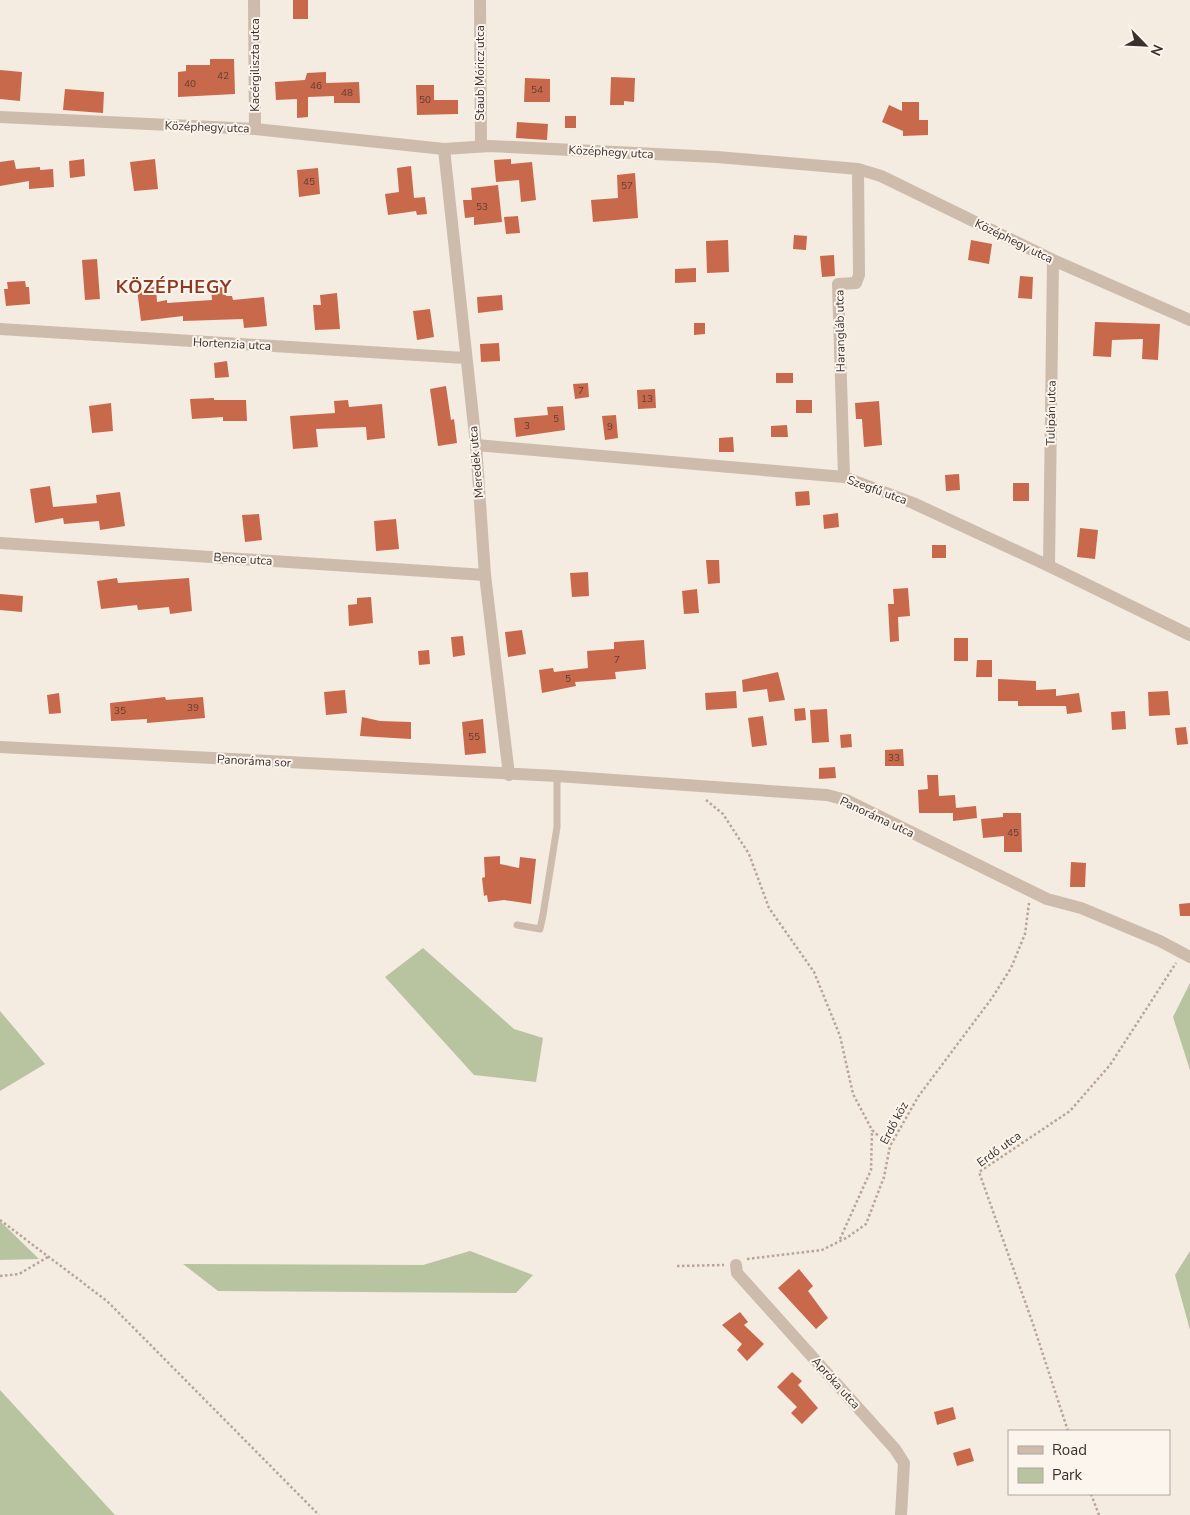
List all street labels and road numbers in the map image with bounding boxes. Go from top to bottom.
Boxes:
street label: Kacérgiliszta utca [247,18,263,112]
street label: Staub Móricz utca [472,25,488,121]
street label: Középhegy utca [164,118,250,136]
street label: Középhegy utca [568,142,654,162]
street label: Középhegy utca [972,215,1056,267]
street label: Harangláb utca [831,290,849,372]
street label: Hortenzia utca [192,334,272,354]
street label: Tulipán utca [1042,380,1060,446]
street label: Meredek utca [465,425,487,499]
street label: Szegfű utca [845,472,909,508]
street label: Bence utca [213,549,273,569]
street label: Panoráma sor [217,751,292,771]
street label: Panoráma utca [837,793,917,841]
street label: Erdő köz [876,1099,912,1147]
street label: Erdő utca [974,1128,1024,1170]
street label: Apróka utca [808,1354,864,1412]

